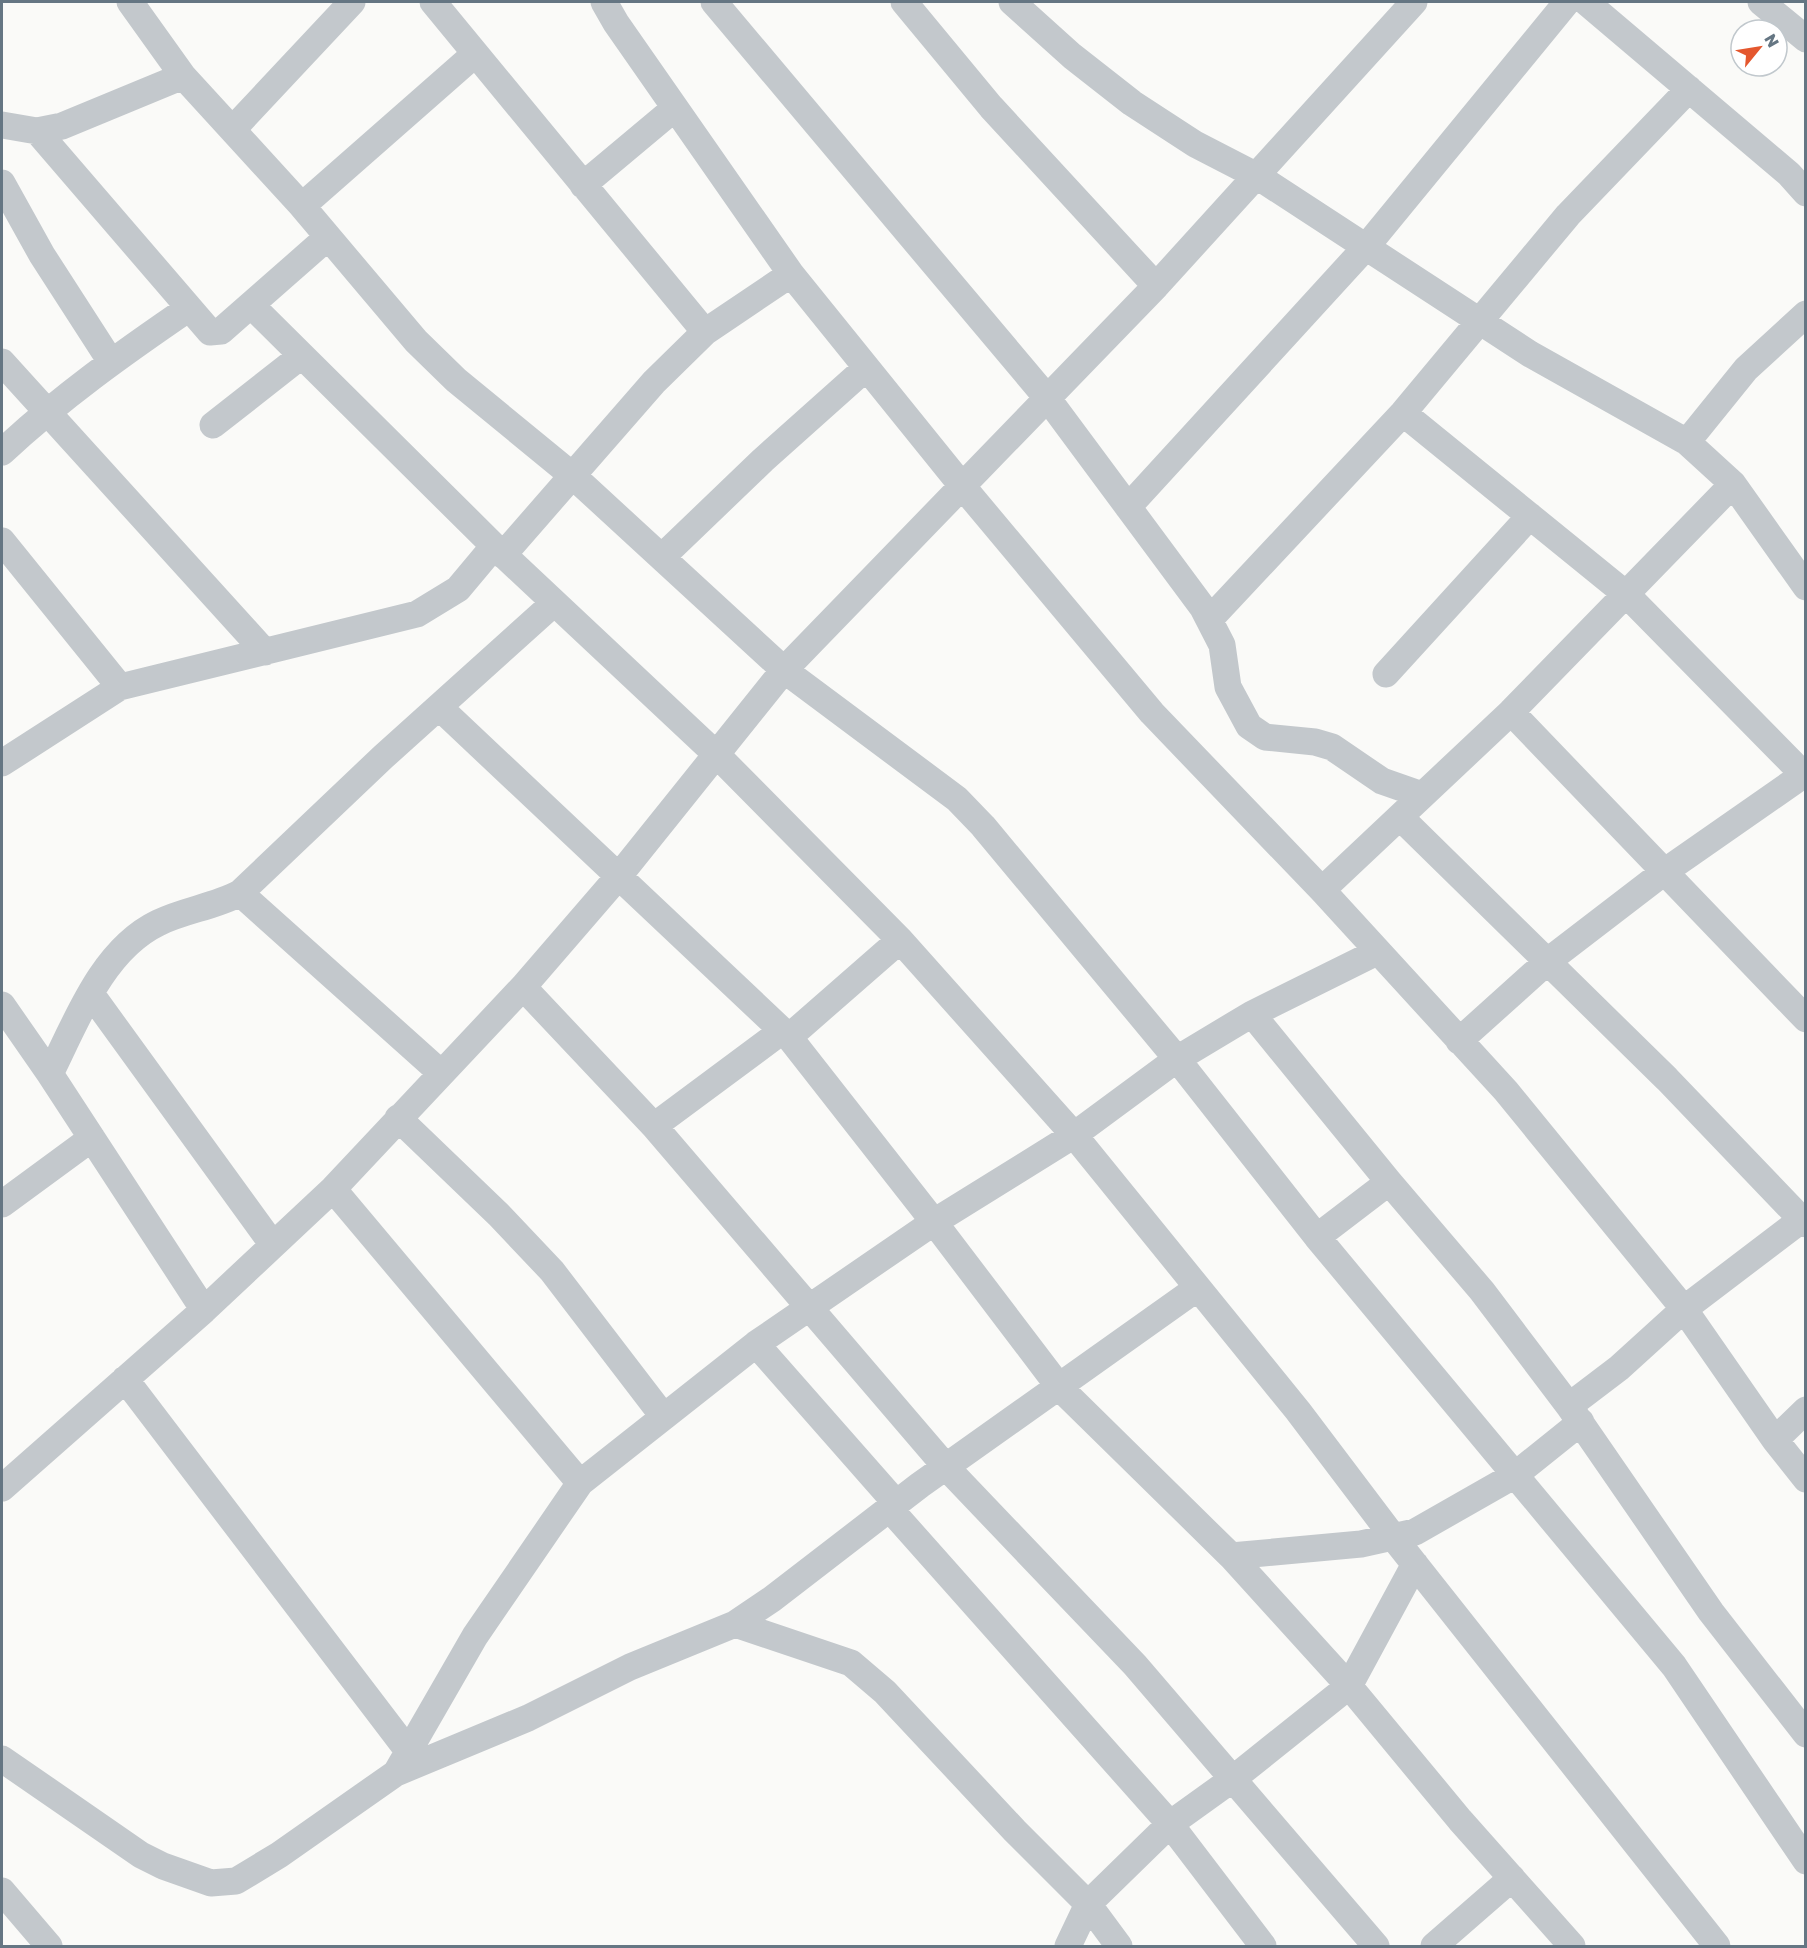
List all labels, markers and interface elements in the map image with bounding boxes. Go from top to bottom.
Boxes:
north arrow [1729,18,1789,78]
text: N [1760,30,1784,51]

